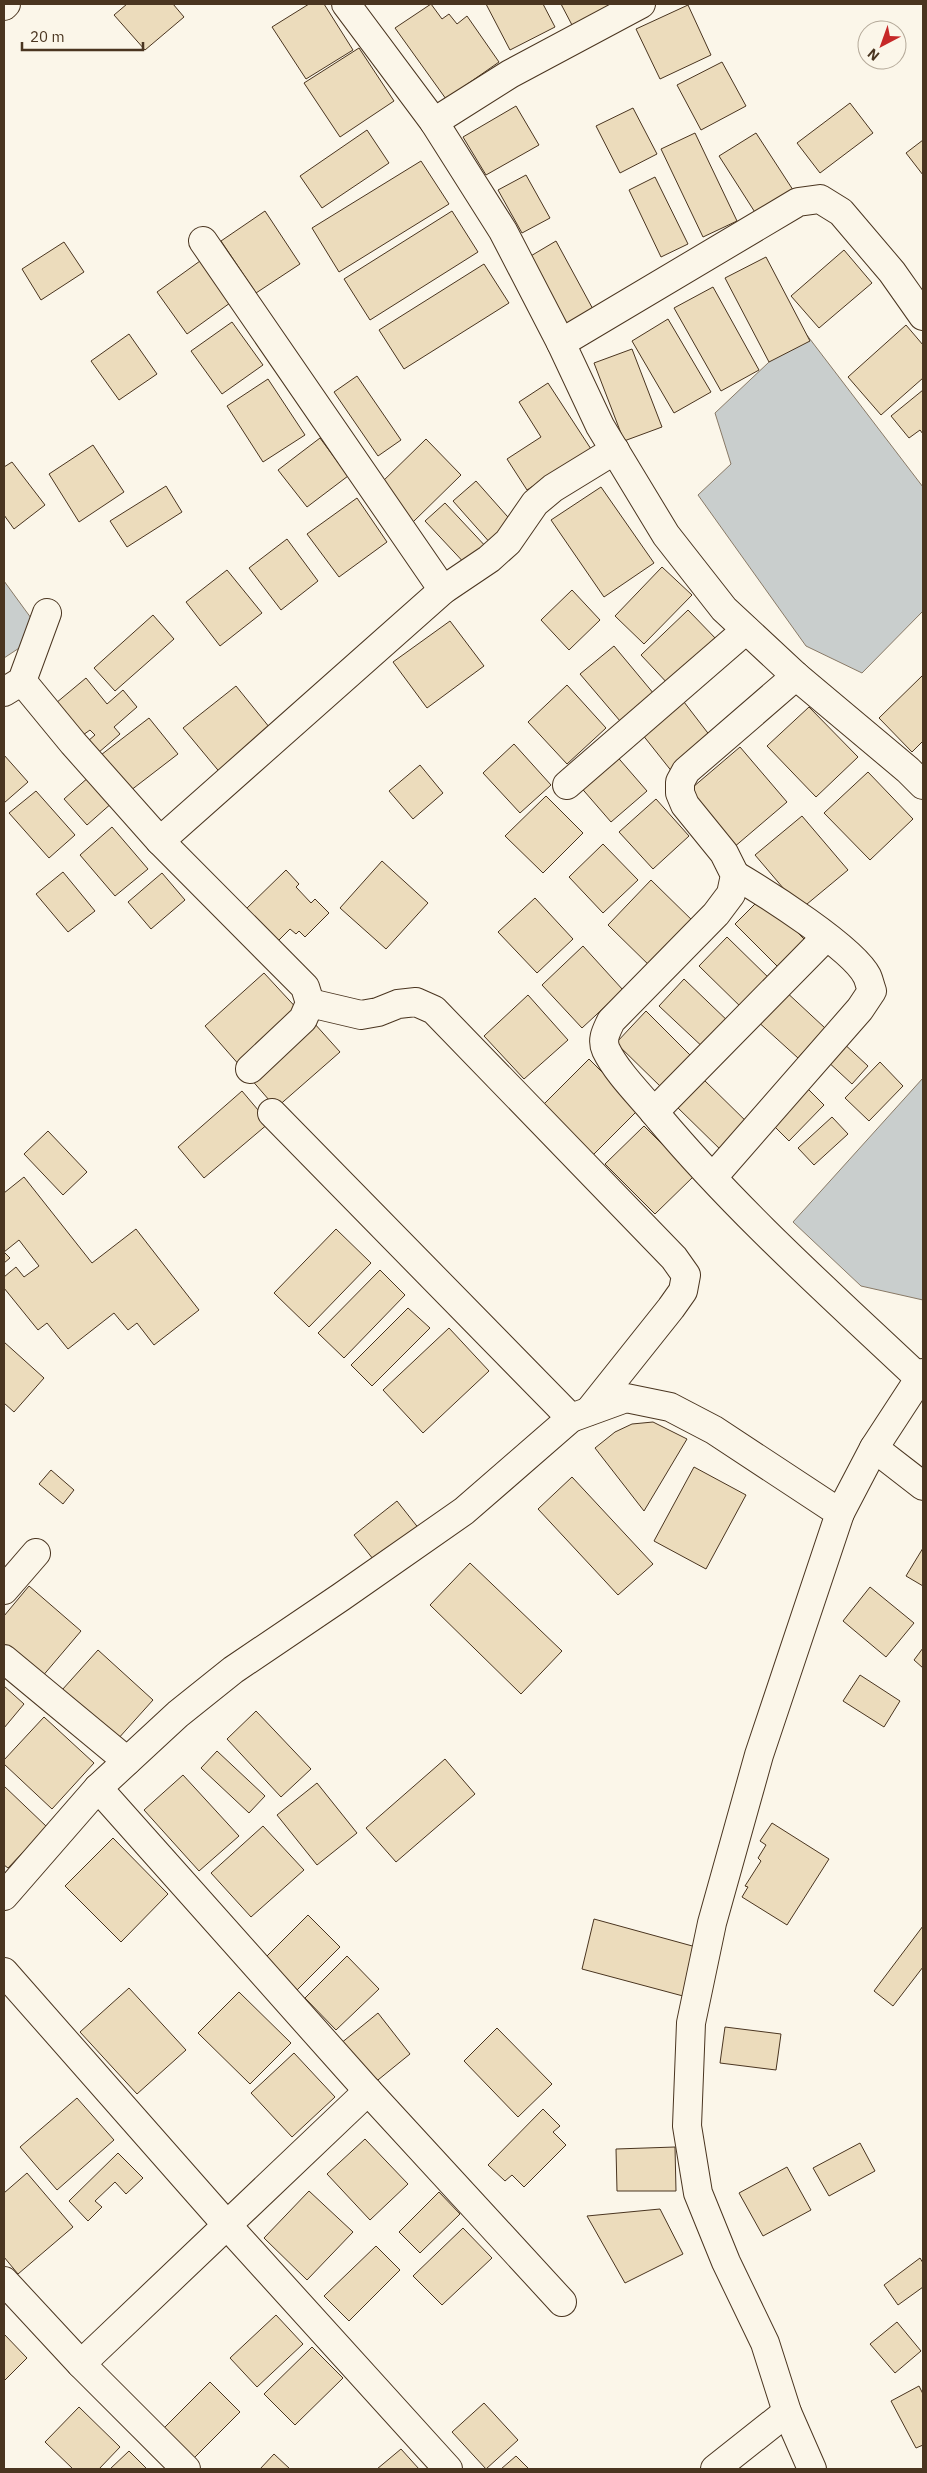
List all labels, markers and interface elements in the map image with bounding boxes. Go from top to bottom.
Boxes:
scale bar [22,20,144,52]
north arrow [857,20,907,70]
text: 20 m [30,27,65,46]
text: N [864,45,883,65]

